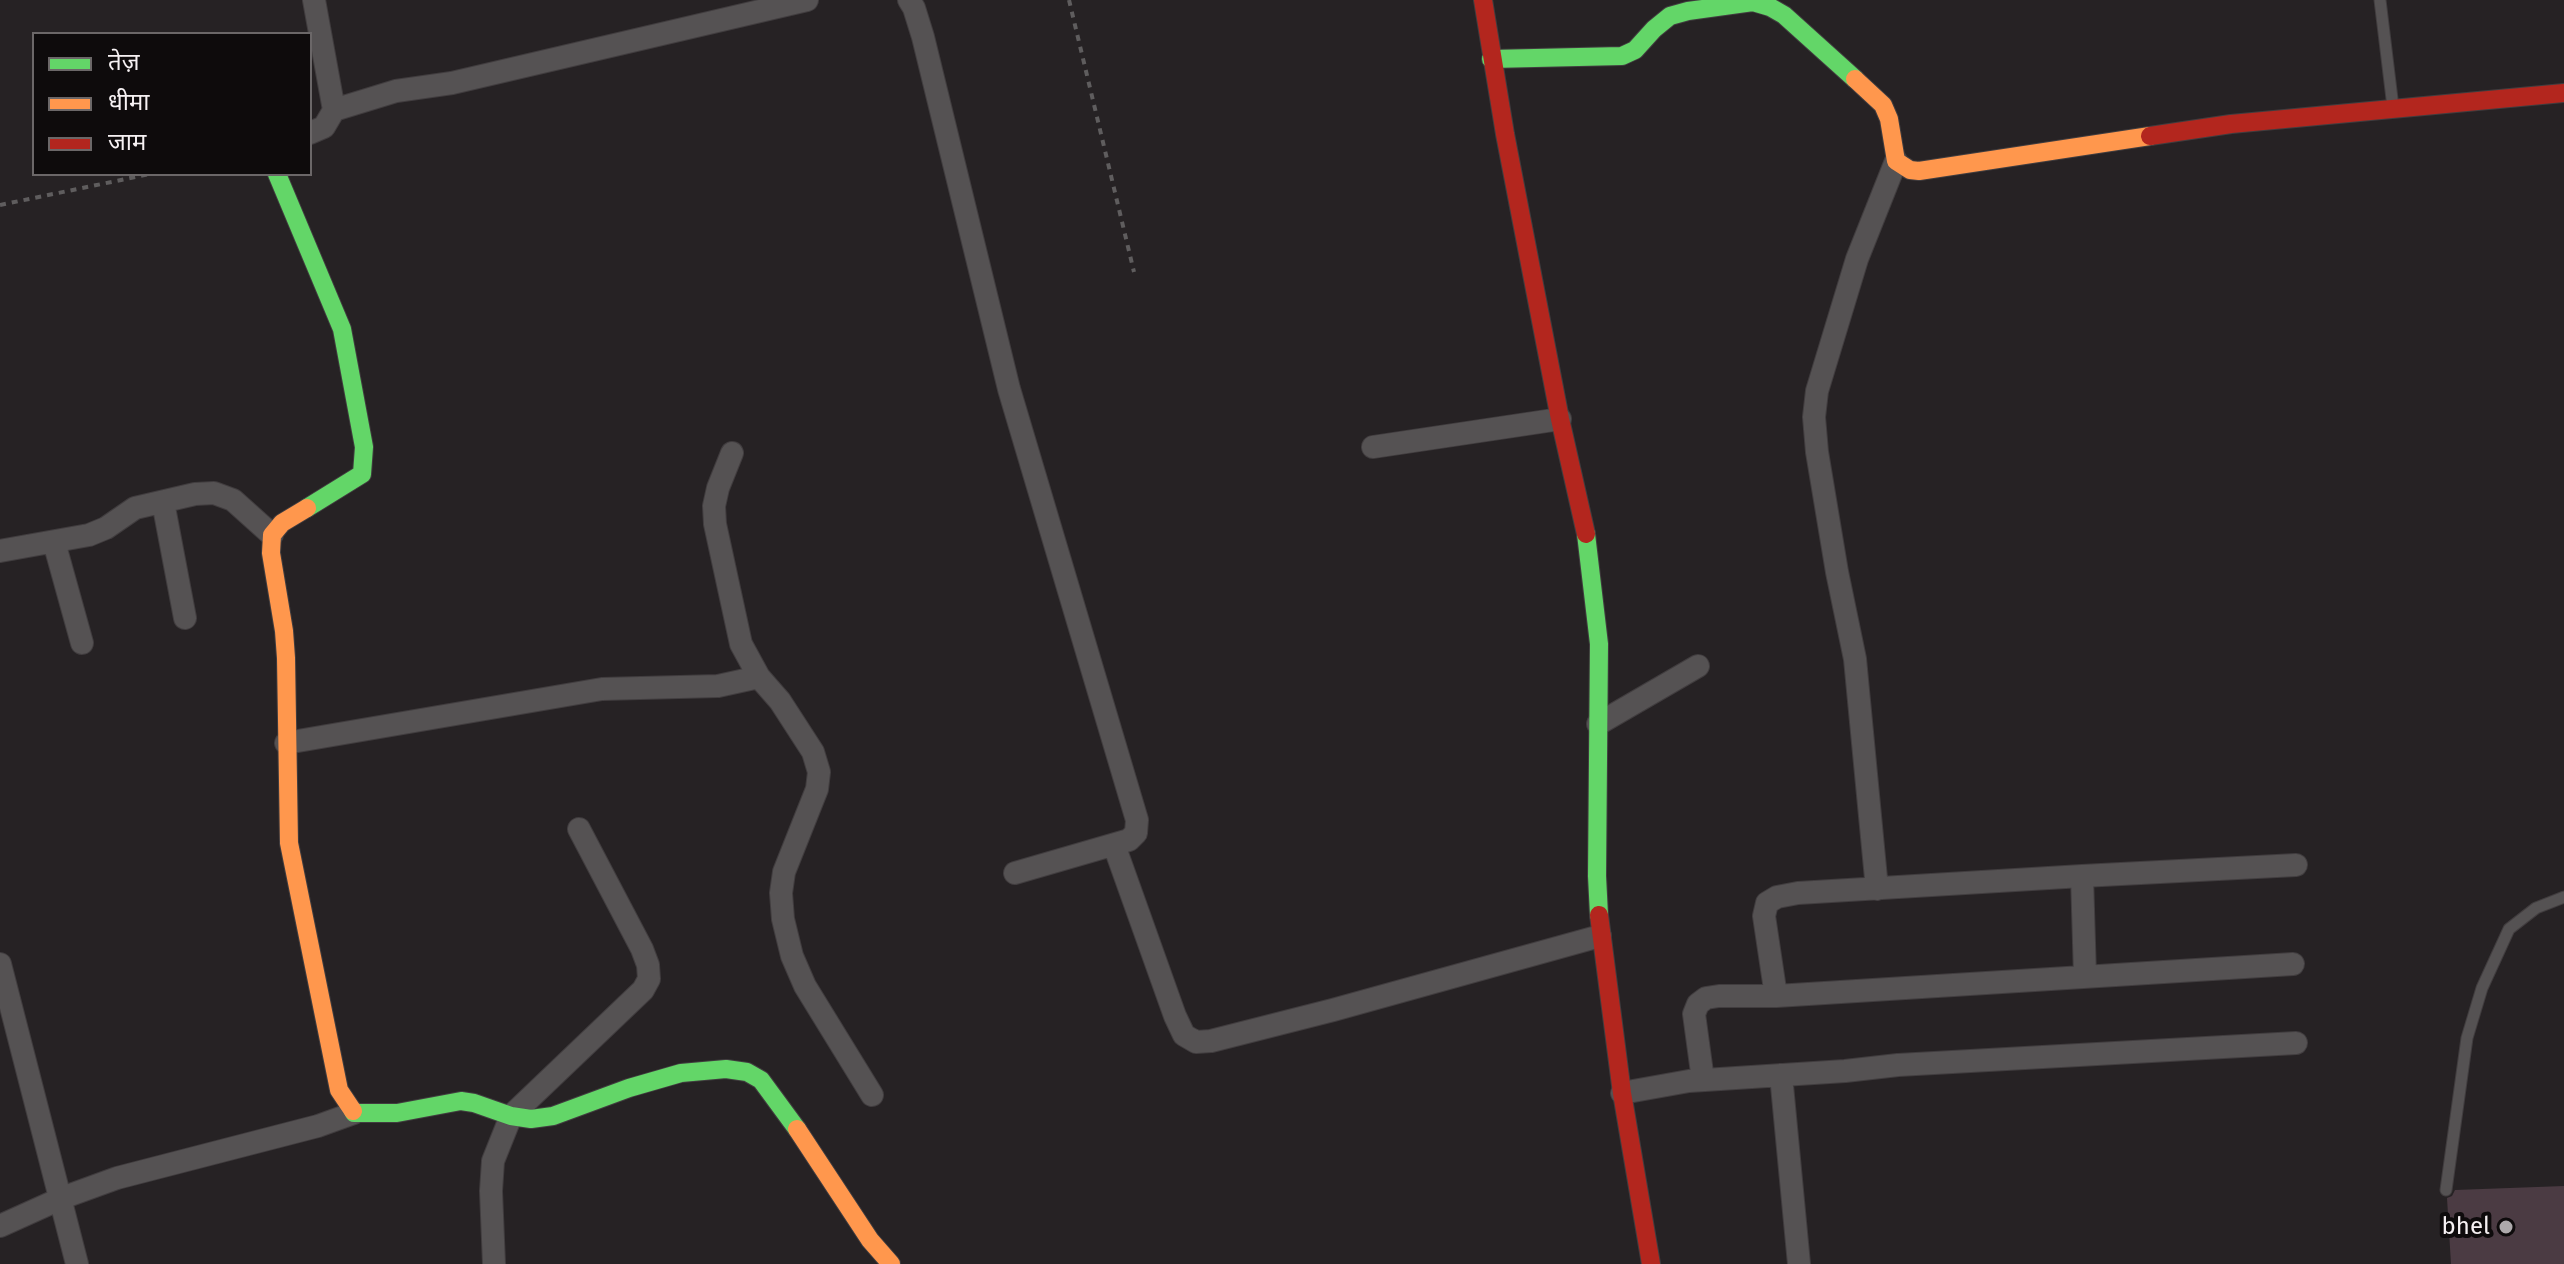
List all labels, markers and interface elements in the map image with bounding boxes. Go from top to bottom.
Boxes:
legend [32,32,312,176]
text: तेज़ [108,48,140,76]
text: धीमा [108,88,150,116]
text: जाम [108,128,146,156]
place label: bhel [2442,1213,2490,1241]
marker: bhel [2497,1218,2515,1236]

